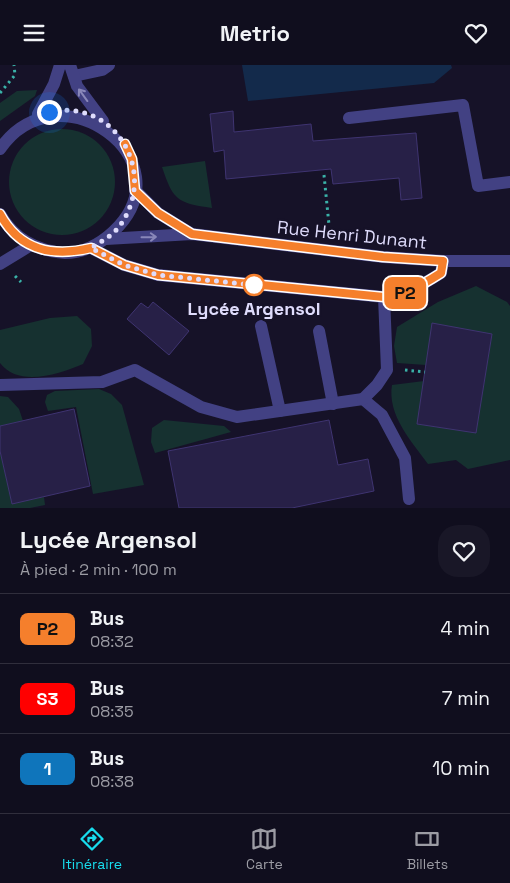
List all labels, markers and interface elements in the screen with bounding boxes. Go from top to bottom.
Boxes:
icon: menu [20,19,48,47]
text: Metrio [220,19,290,47]
icon: heart [462,19,490,47]
one-way arrow [78,88,88,102]
your location [37,100,62,125]
street label: Rue Henri Dunant [276,215,428,254]
one-way arrow [140,232,157,242]
marker: Lycée Argensol [243,274,265,296]
line badge: P2 [382,277,428,309]
text: P2 [394,281,416,304]
place label: Lycée Argensol [188,297,320,320]
text: Lycée Argensol [20,524,197,555]
button: heart [438,525,490,577]
text: À pied · 2 min · 100 m [20,559,177,580]
text: Bus [90,606,124,631]
text: 4 min [441,616,490,641]
text: P2 [37,617,58,640]
text: 08:32 [90,631,134,652]
text: Bus [90,676,124,701]
text: 7 min [442,686,490,711]
text: S3 [37,687,58,710]
text: 08:35 [90,701,134,722]
text: Bus [90,746,124,771]
text: 10 min [432,756,490,781]
text: 1 [43,757,52,780]
text: 08:38 [90,771,134,792]
tab: Itinéraire [62,825,122,873]
tab: Carte [246,825,283,873]
tab: Billets [407,825,448,873]

